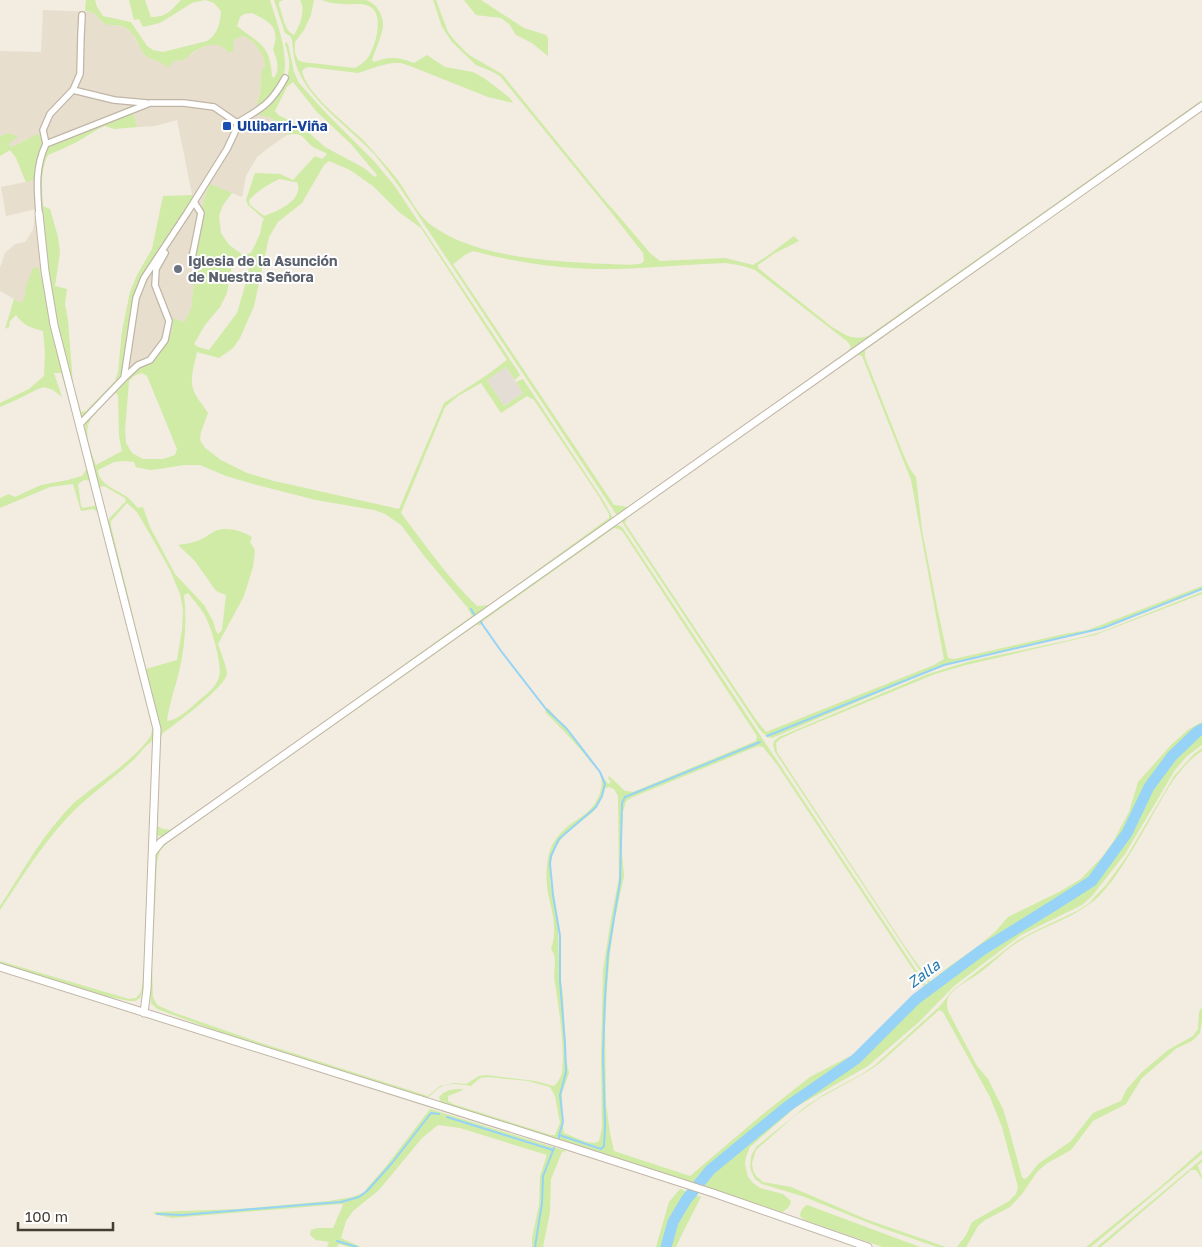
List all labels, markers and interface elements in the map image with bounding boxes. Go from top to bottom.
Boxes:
place label: Ullibarri-Viña [237,117,328,134]
marker: Ullibarri-Viña [221,120,233,132]
place label: Iglesia de la Asunción de Nuestra Señora [188,252,338,285]
marker: Iglesia de la Asunción de Nuestra Señora [172,263,184,275]
water label: Zalla [904,955,943,991]
scale bar [18,1200,112,1232]
text: 100 m [25,1207,68,1225]

